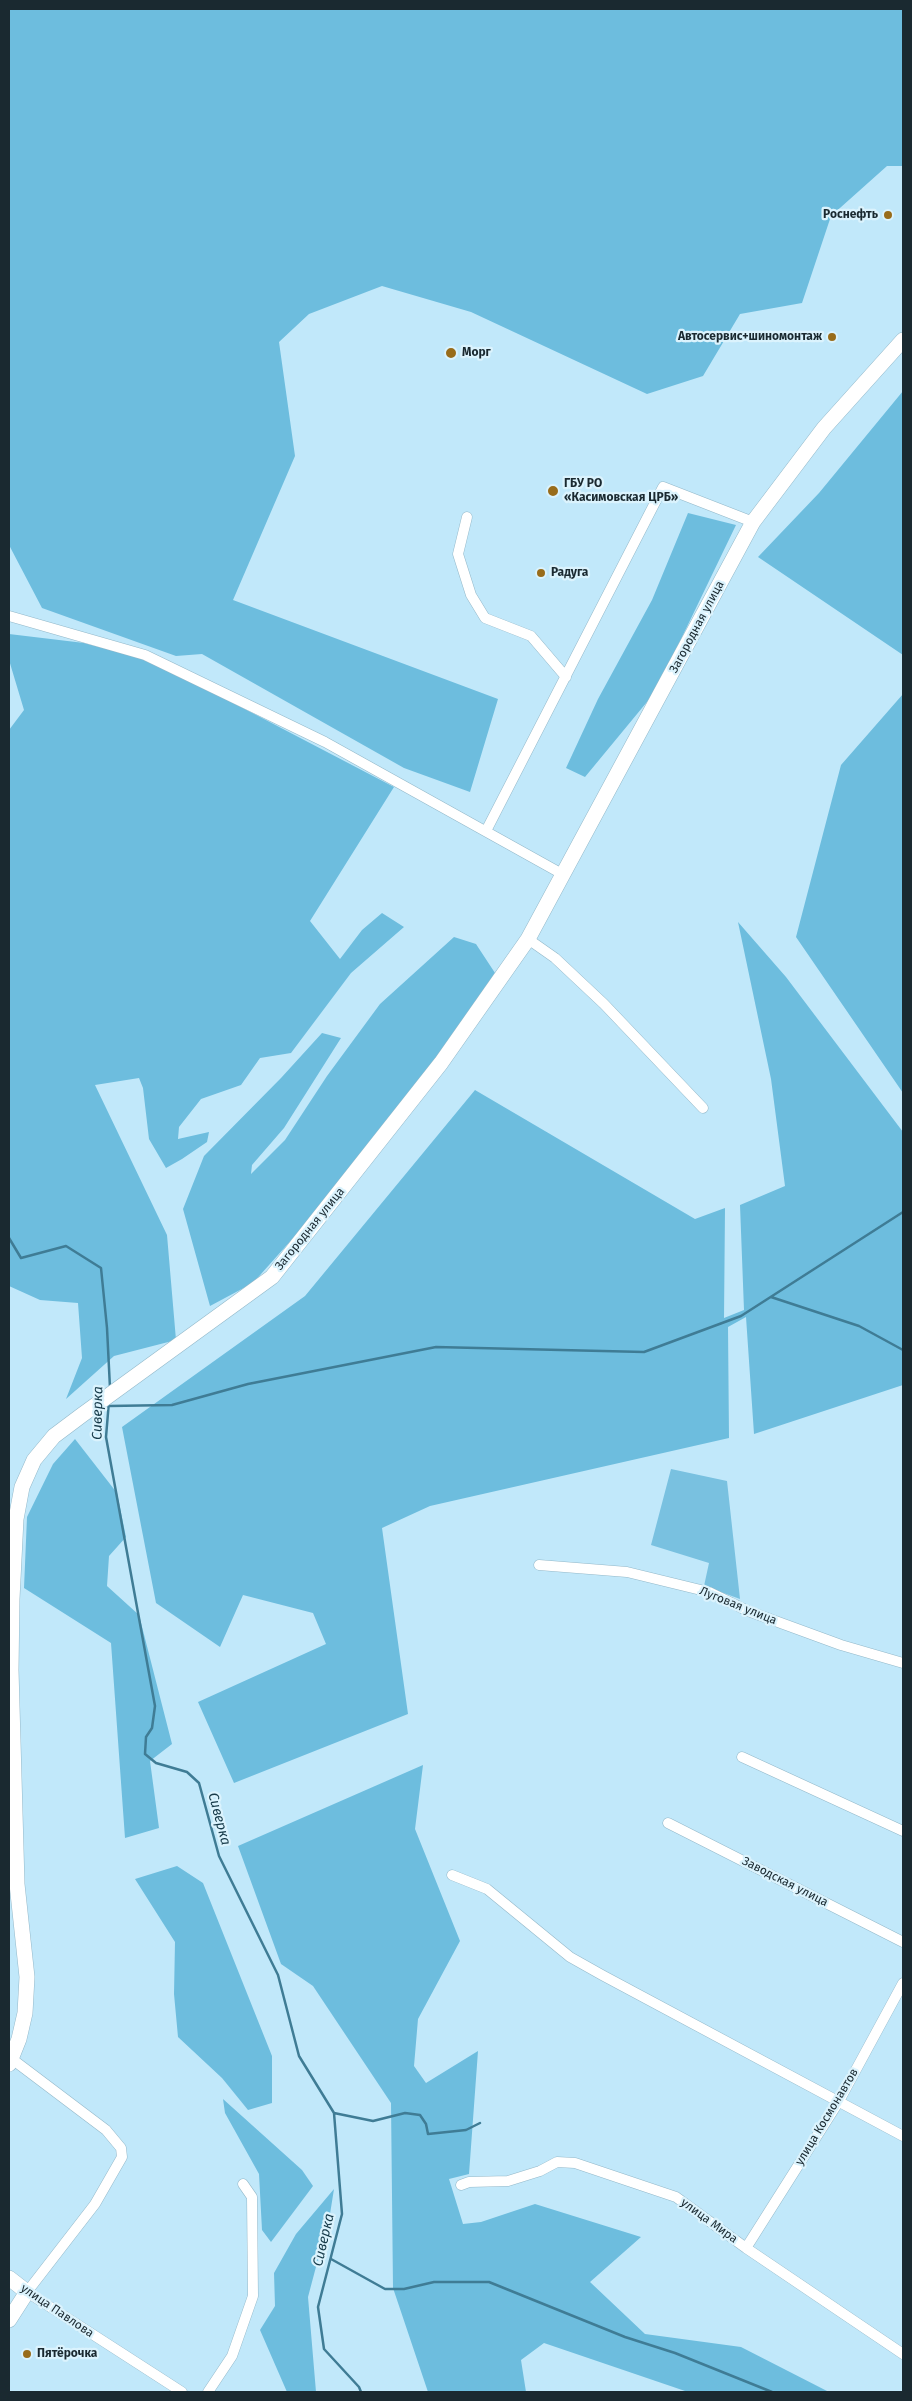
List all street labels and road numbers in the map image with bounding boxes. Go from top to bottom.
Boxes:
street label: Загородная улица [667,578,727,676]
street label: Загородная улица [272,1185,348,1273]
street label: Луговая улица [697,1584,779,1628]
street label: Заводская улица [740,1854,830,1910]
street label: улица Космонавтов [792,2066,862,2168]
street label: улица Мира [678,2196,740,2246]
street label: улица Павлова [18,2281,96,2341]

